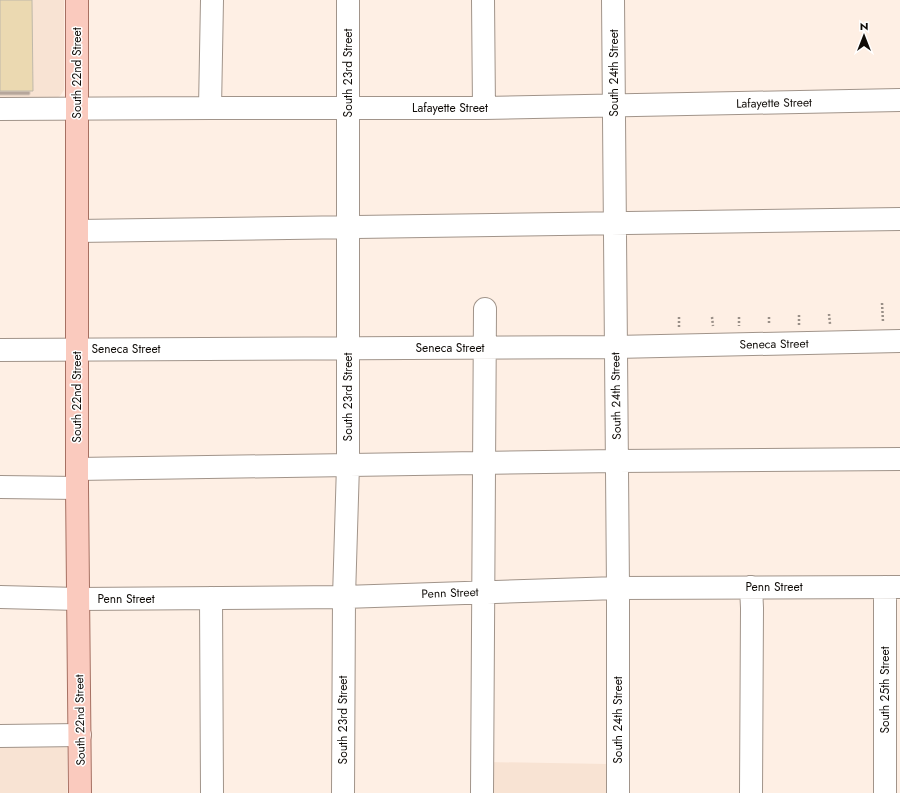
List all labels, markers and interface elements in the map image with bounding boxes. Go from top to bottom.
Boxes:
north arrow [844,16,884,56]
text: N [860,18,868,34]
street label: South 22nd Street [68,27,86,119]
street label: South 23rd Street [339,28,357,117]
street label: South 24th Street [605,29,623,117]
street label: Lafayette Street [736,93,812,113]
street label: Lafayette Street [412,99,488,117]
street label: Seneca Street [739,334,809,354]
street label: Seneca Street [416,339,485,357]
street label: Seneca Street [92,340,161,358]
street label: South 22nd Street [68,351,86,443]
street label: South 23rd Street [339,352,357,441]
street label: South 24th Street [606,352,626,440]
street label: Penn Street [745,578,803,596]
street label: Penn Street [421,583,479,603]
street label: Penn Street [97,590,155,608]
street label: South 25th Street [876,646,894,734]
street label: South 22nd Street [70,674,90,766]
street label: South 23rd Street [334,675,352,764]
street label: South 24th Street [609,676,627,764]

